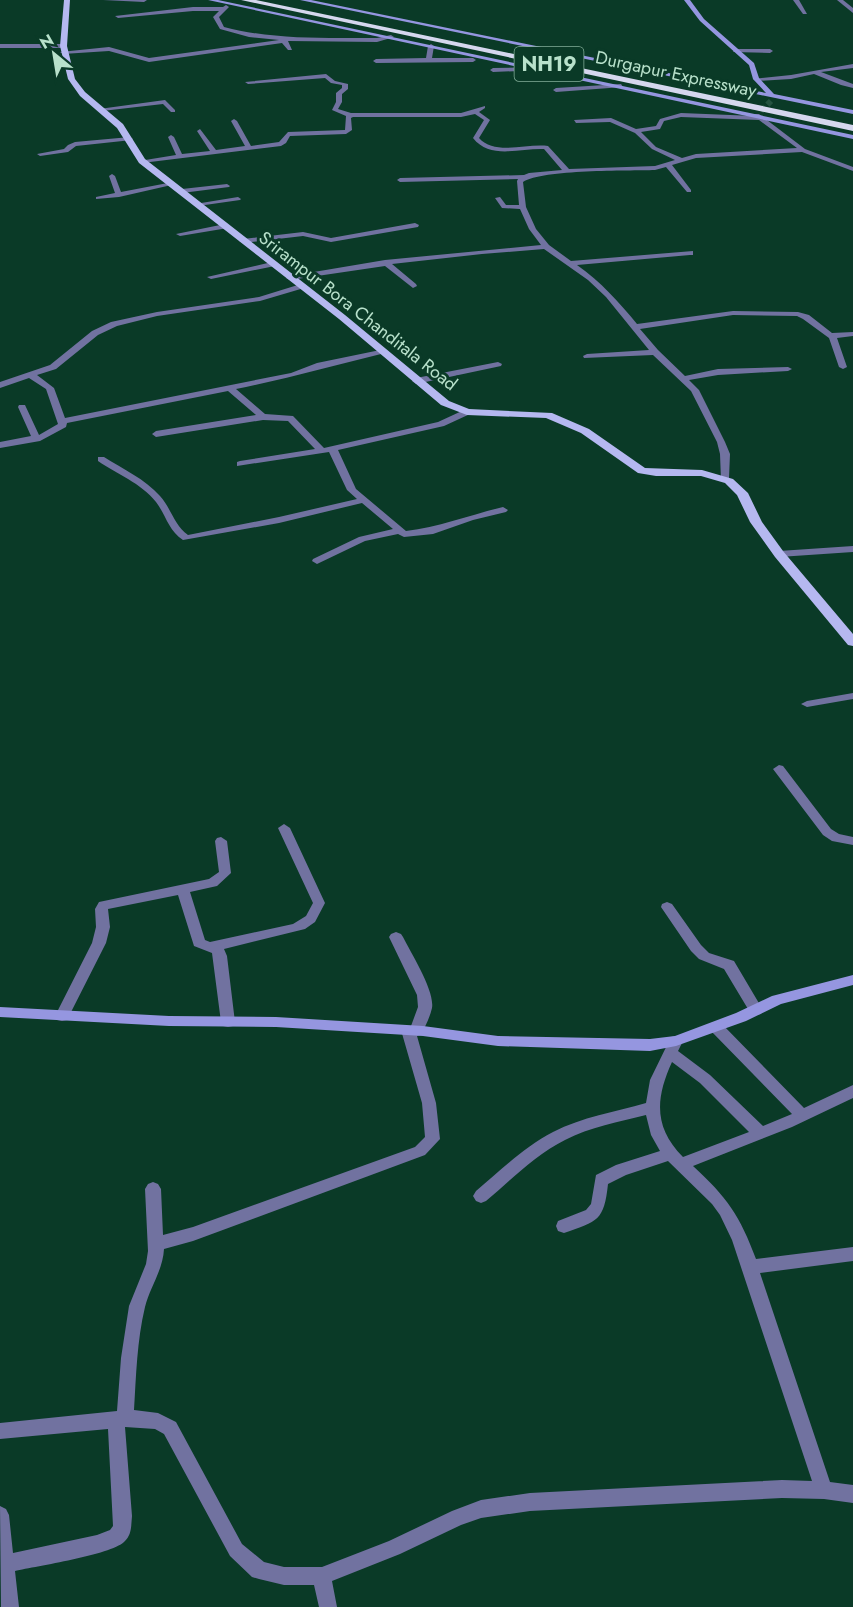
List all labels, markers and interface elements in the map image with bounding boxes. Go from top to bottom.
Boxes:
north arrow [24,24,84,84]
text: N [35,28,58,55]
street label: Durgapur Expressway [593,44,759,104]
road number: NH19 [514,47,584,81]
street label: Srirampur Bora Chanditala Road [253,225,463,397]

